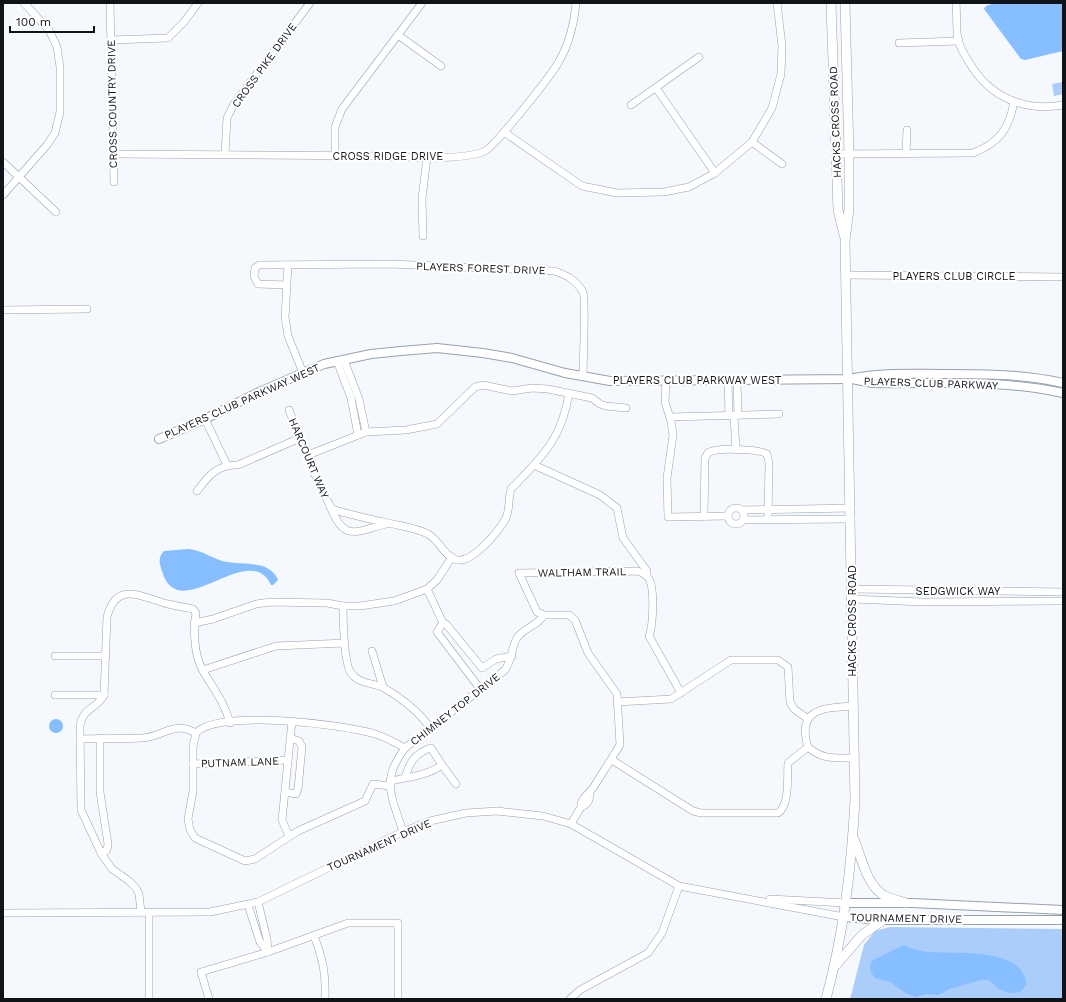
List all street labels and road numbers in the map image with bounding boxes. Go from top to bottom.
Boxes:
street label: CROSS PIKE DRIVE [229,20,299,110]
street label: CROSS COUNTRY DRIVE [105,40,120,168]
street label: HACKS CROSS ROAD [827,66,844,178]
street label: CROSS RIDGE DRIVE [333,150,443,163]
street label: PLAYERS FOREST DRIVE [416,260,546,277]
street label: PLAYERS CLUB CIRCLE [893,270,1015,283]
street label: PLAYERS CLUB PARKWAY WEST [163,361,322,442]
street label: PLAYERS CLUB PARKWAY WEST [613,374,782,387]
street label: PLAYERS CLUB PARKWAY [863,375,999,392]
street label: HARCOURT WAY [286,416,332,501]
street label: WALTHAM TRAIL [538,565,627,580]
street label: HACKS CROSS ROAD [846,565,859,677]
street label: SEDGWICK WAY [916,585,1001,598]
street label: CHIMNEY TOP DRIVE [408,670,503,748]
street label: PUTNAM LANE [201,755,280,770]
street label: TOURNAMENT DRIVE [325,817,433,874]
street label: TOURNAMENT DRIVE [850,911,962,926]

